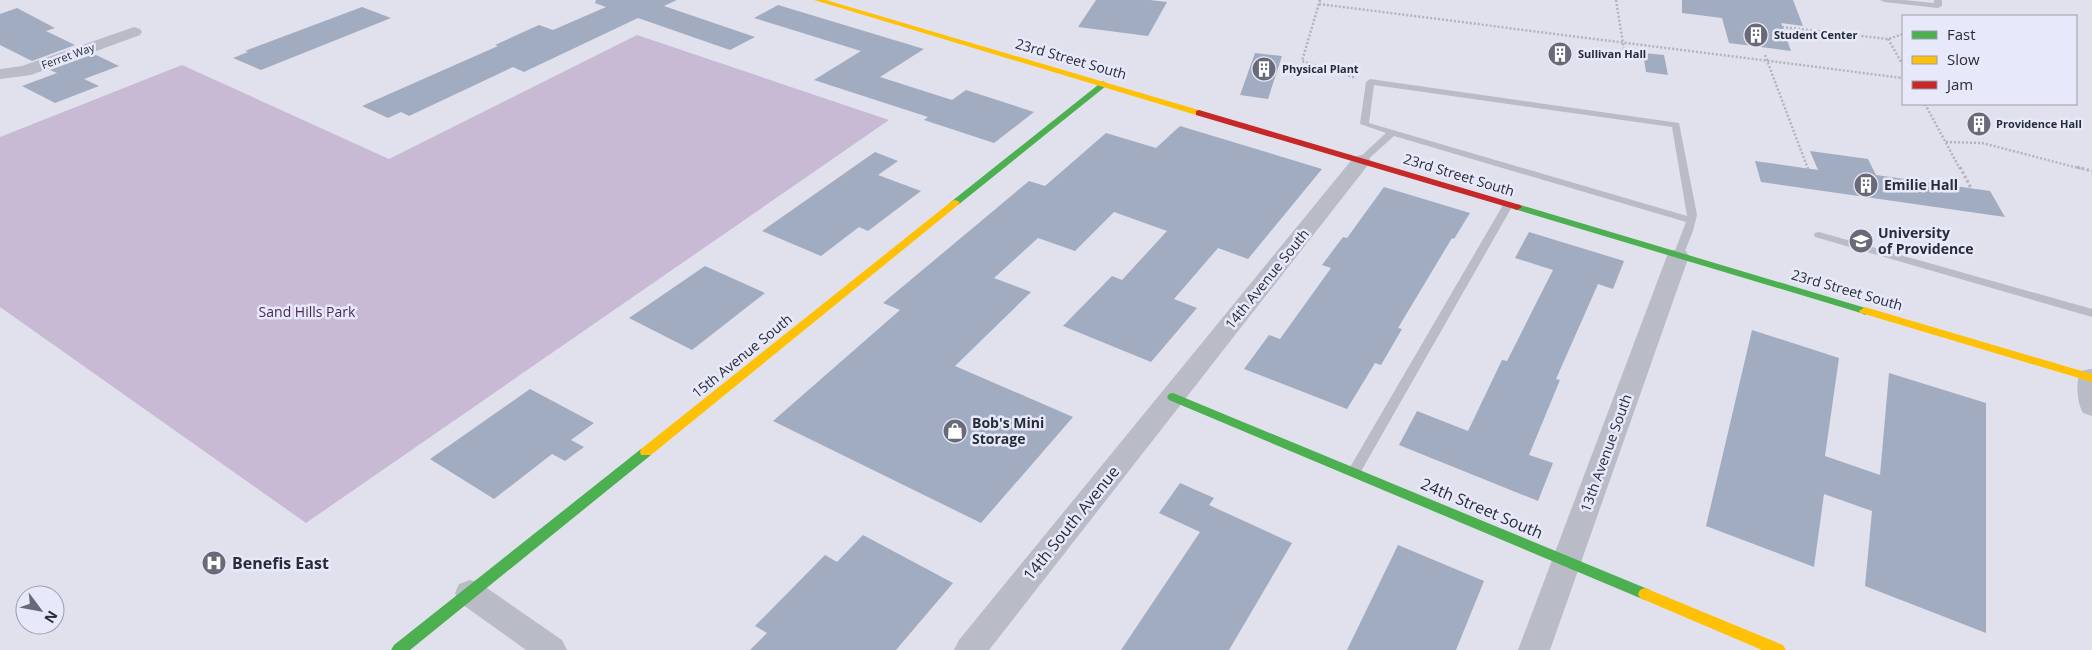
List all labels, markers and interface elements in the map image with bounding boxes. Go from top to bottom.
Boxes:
legend [1902,15,2077,105]
building icon: Student Center [1743,22,1769,48]
text: Fast [1947,24,1976,44]
place label: Student Center [1774,27,1857,42]
street label: 23rd Street South [1013,34,1129,83]
street label: Ferret Way [39,39,97,72]
building icon: Sullivan Hall [1547,41,1573,67]
place label: Sullivan Hall [1578,46,1646,61]
text: Slow [1947,49,1980,69]
building icon: Physical Plant [1251,56,1277,82]
place label: Physical Plant [1282,61,1359,76]
text: Jam [1945,74,1973,94]
building icon: Providence Hall [1966,111,1992,137]
place label: Providence Hall [1996,116,2082,131]
street label: 23rd Street South [1401,149,1517,200]
building icon: Emilie Hall [1853,172,1879,198]
place label: Emilie Hall [1884,175,1958,194]
place label: University of Providence [1878,223,1974,258]
street label: 14th Avenue South [1220,225,1313,333]
school or university icon: University of Providence [1848,228,1874,254]
street label: 23rd Street South [1789,265,1905,314]
park label: Sand Hills Park [259,302,356,321]
street label: 15th Avenue South [688,309,796,402]
street label: 13th Avenue South [1575,391,1636,514]
place label: Bob's Mini Storage [972,413,1044,448]
shop icon: Bob's Mini Storage [942,418,968,444]
street label: 14th South Avenue [1018,461,1124,585]
street label: 24th Street South [1418,472,1546,544]
hospital icon: Benefis East [201,550,227,576]
place label: Benefis East [232,552,329,574]
north arrow [15,585,65,635]
text: N [40,607,63,627]

